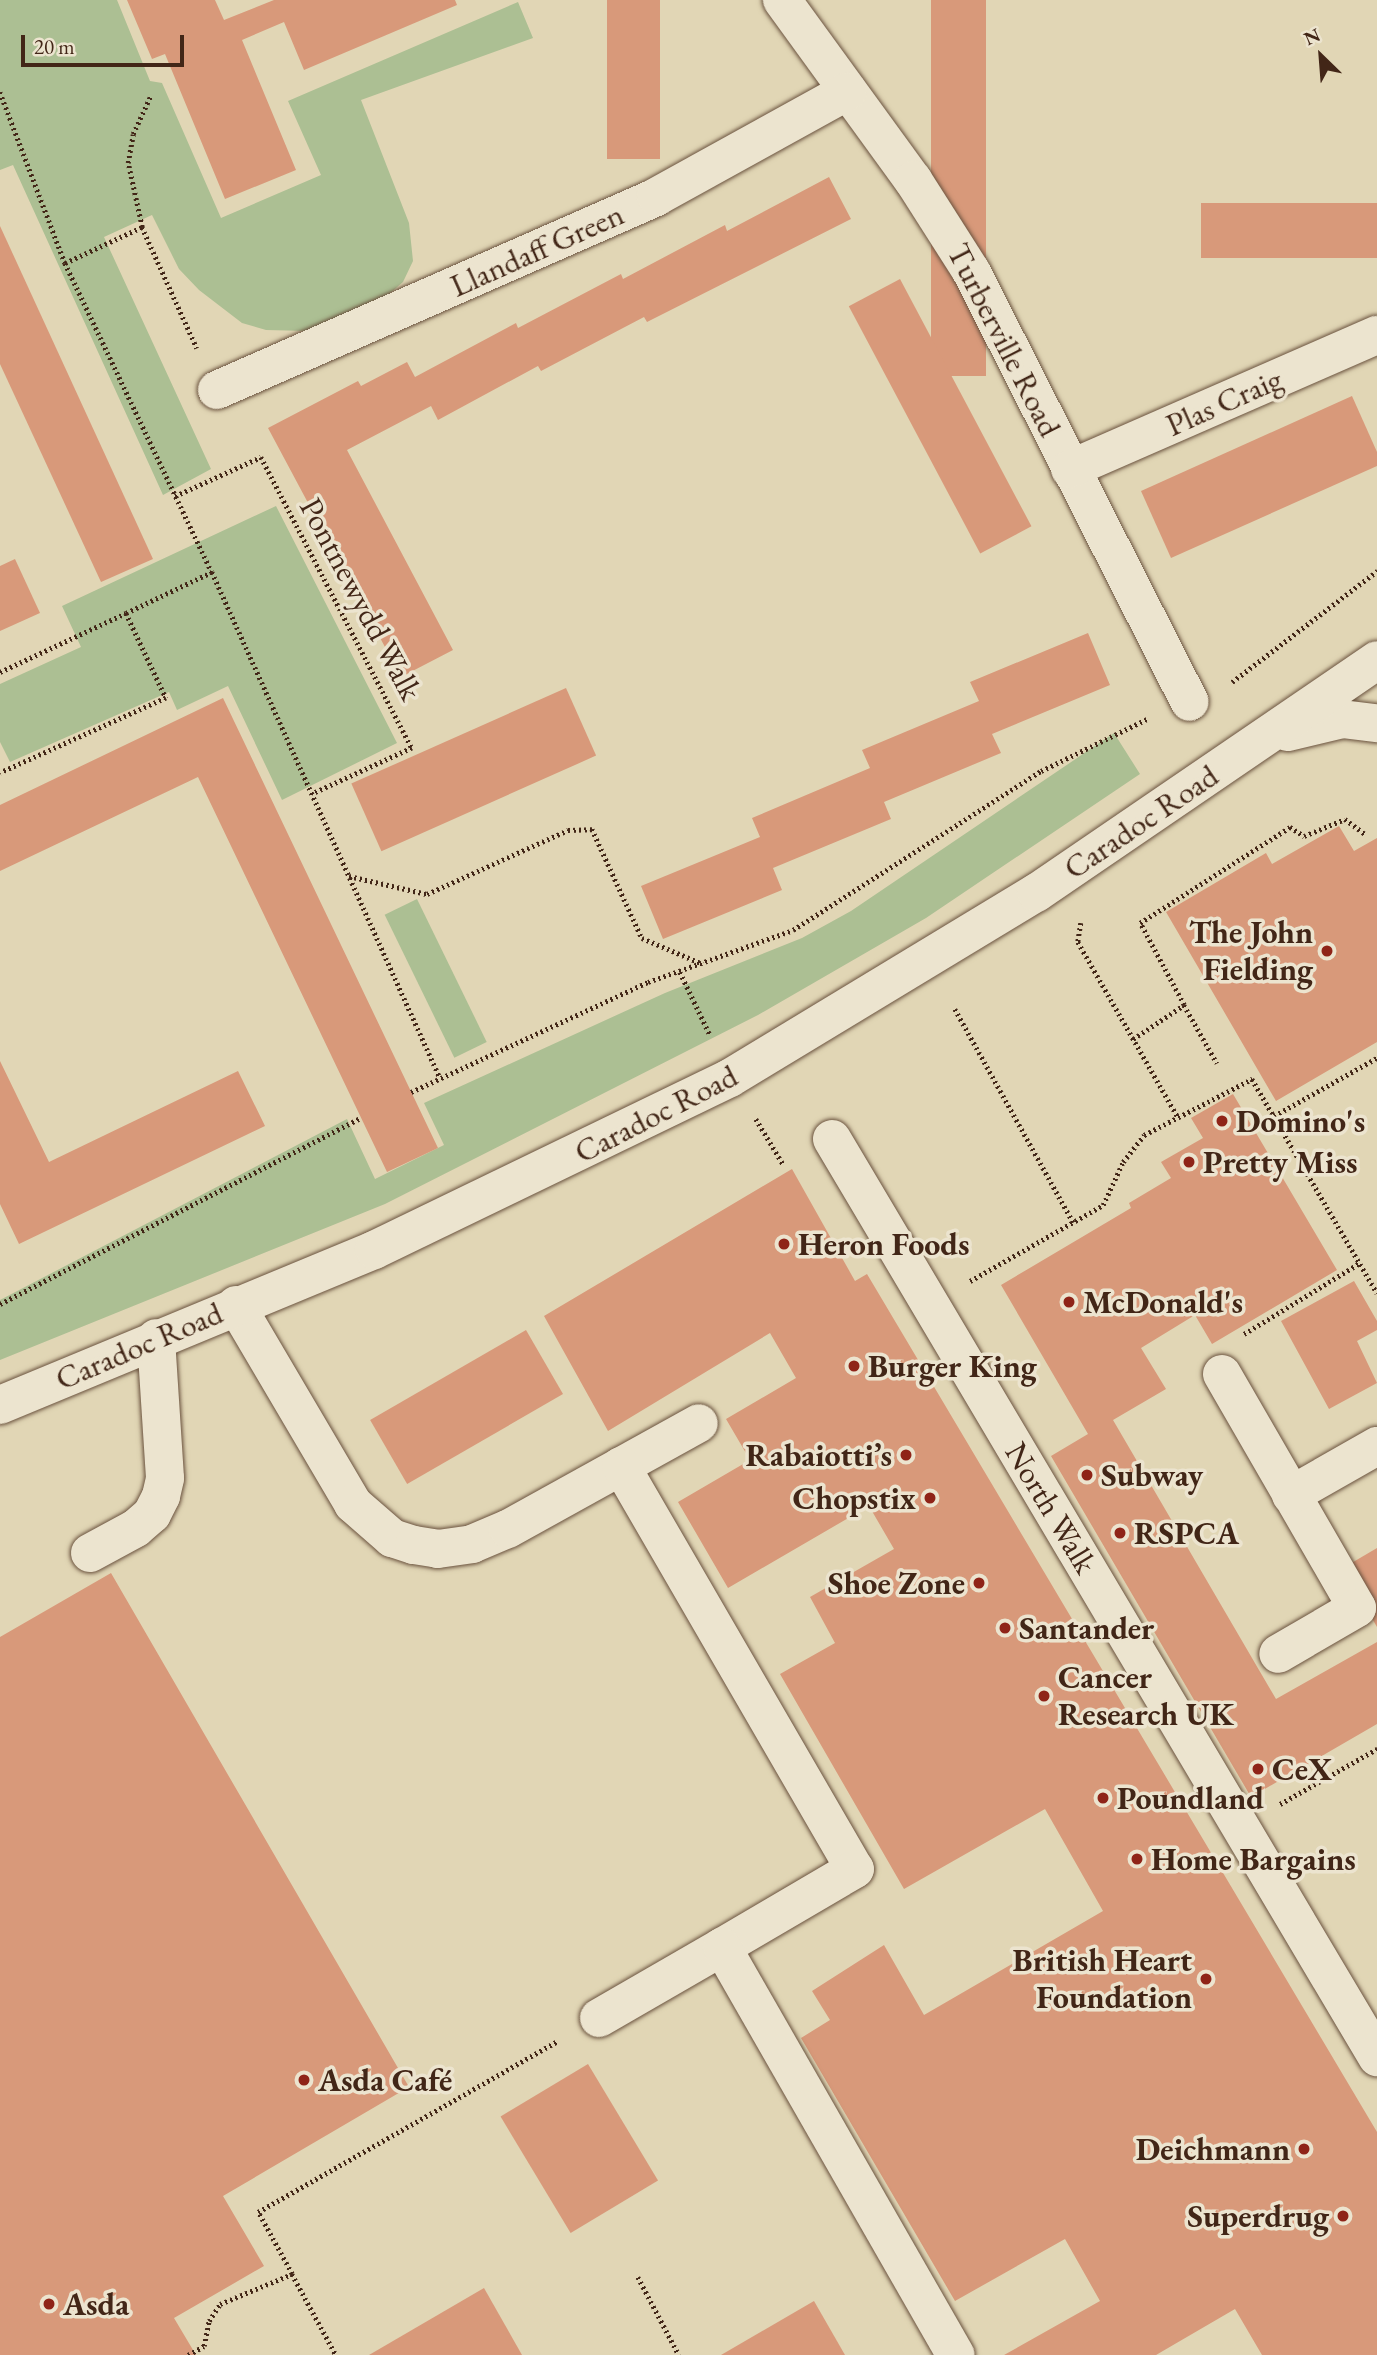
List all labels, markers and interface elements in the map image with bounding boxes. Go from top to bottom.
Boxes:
scale bar [24,21,187,65]
north arrow [1286,21,1356,91]
text: N [1300,22,1324,51]
text: 20 m [34,33,75,60]
street label: Llandaff Green [445,195,629,305]
street label: Turberville Road [939,237,1069,443]
street label: Plas Craig [1160,359,1288,445]
street label: Pontnewydd Walk [292,491,430,707]
street label: Caradoc Road [1057,756,1225,888]
place label: The John Fielding [1189,914,1313,989]
marker: The John Fielding [1319,943,1335,959]
street label: Caradoc Road [568,1057,744,1171]
place label: Domino's [1236,1102,1365,1140]
marker: Domino's [1214,1113,1230,1129]
place label: Pretty Miss [1203,1143,1357,1181]
marker: Pretty Miss [1181,1154,1197,1170]
place label: Heron Foods [798,1225,970,1263]
marker: Heron Foods [776,1236,792,1252]
place label: McDonald's [1083,1283,1243,1321]
street label: Caradoc Road [50,1294,228,1398]
marker: McDonald's [1061,1294,1077,1310]
place label: Burger King [868,1347,1037,1385]
marker: Burger King [846,1358,862,1374]
street label: North Walk [997,1435,1105,1581]
place label: Rabaiotti’s [746,1436,892,1474]
marker: Rabaiotti’s [898,1447,914,1463]
place label: Subway [1101,1456,1203,1494]
marker: Subway [1079,1467,1095,1483]
place label: Chopstix [793,1479,916,1517]
marker: Chopstix [922,1490,938,1506]
place label: RSPCA [1134,1514,1239,1552]
marker: RSPCA [1112,1525,1128,1541]
place label: Shoe Zone [828,1564,965,1602]
marker: Shoe Zone [971,1575,987,1591]
place label: Santander [1019,1609,1154,1647]
marker: Santander [997,1620,1013,1636]
place label: Cancer Research UK [1058,1659,1234,1734]
marker: Cancer Research UK [1036,1688,1052,1704]
place label: CeX [1272,1750,1332,1788]
marker: CeX [1250,1761,1266,1777]
place label: Poundland [1117,1779,1264,1817]
marker: Poundland [1095,1790,1111,1806]
place label: Home Bargains [1151,1840,1356,1878]
marker: Home Bargains [1129,1851,1145,1867]
place label: British Heart Foundation [1013,1942,1192,2017]
marker: British Heart Foundation [1198,1971,1214,1987]
place label: Asda Café [318,2061,452,2099]
marker: Asda Café [296,2072,312,2088]
place label: Deichmann [1136,2130,1290,2168]
marker: Deichmann [1296,2141,1312,2157]
place label: Superdrug [1187,2197,1329,2235]
marker: Superdrug [1335,2208,1351,2224]
place label: Asda [63,2285,129,2323]
marker: Asda [41,2296,57,2312]

